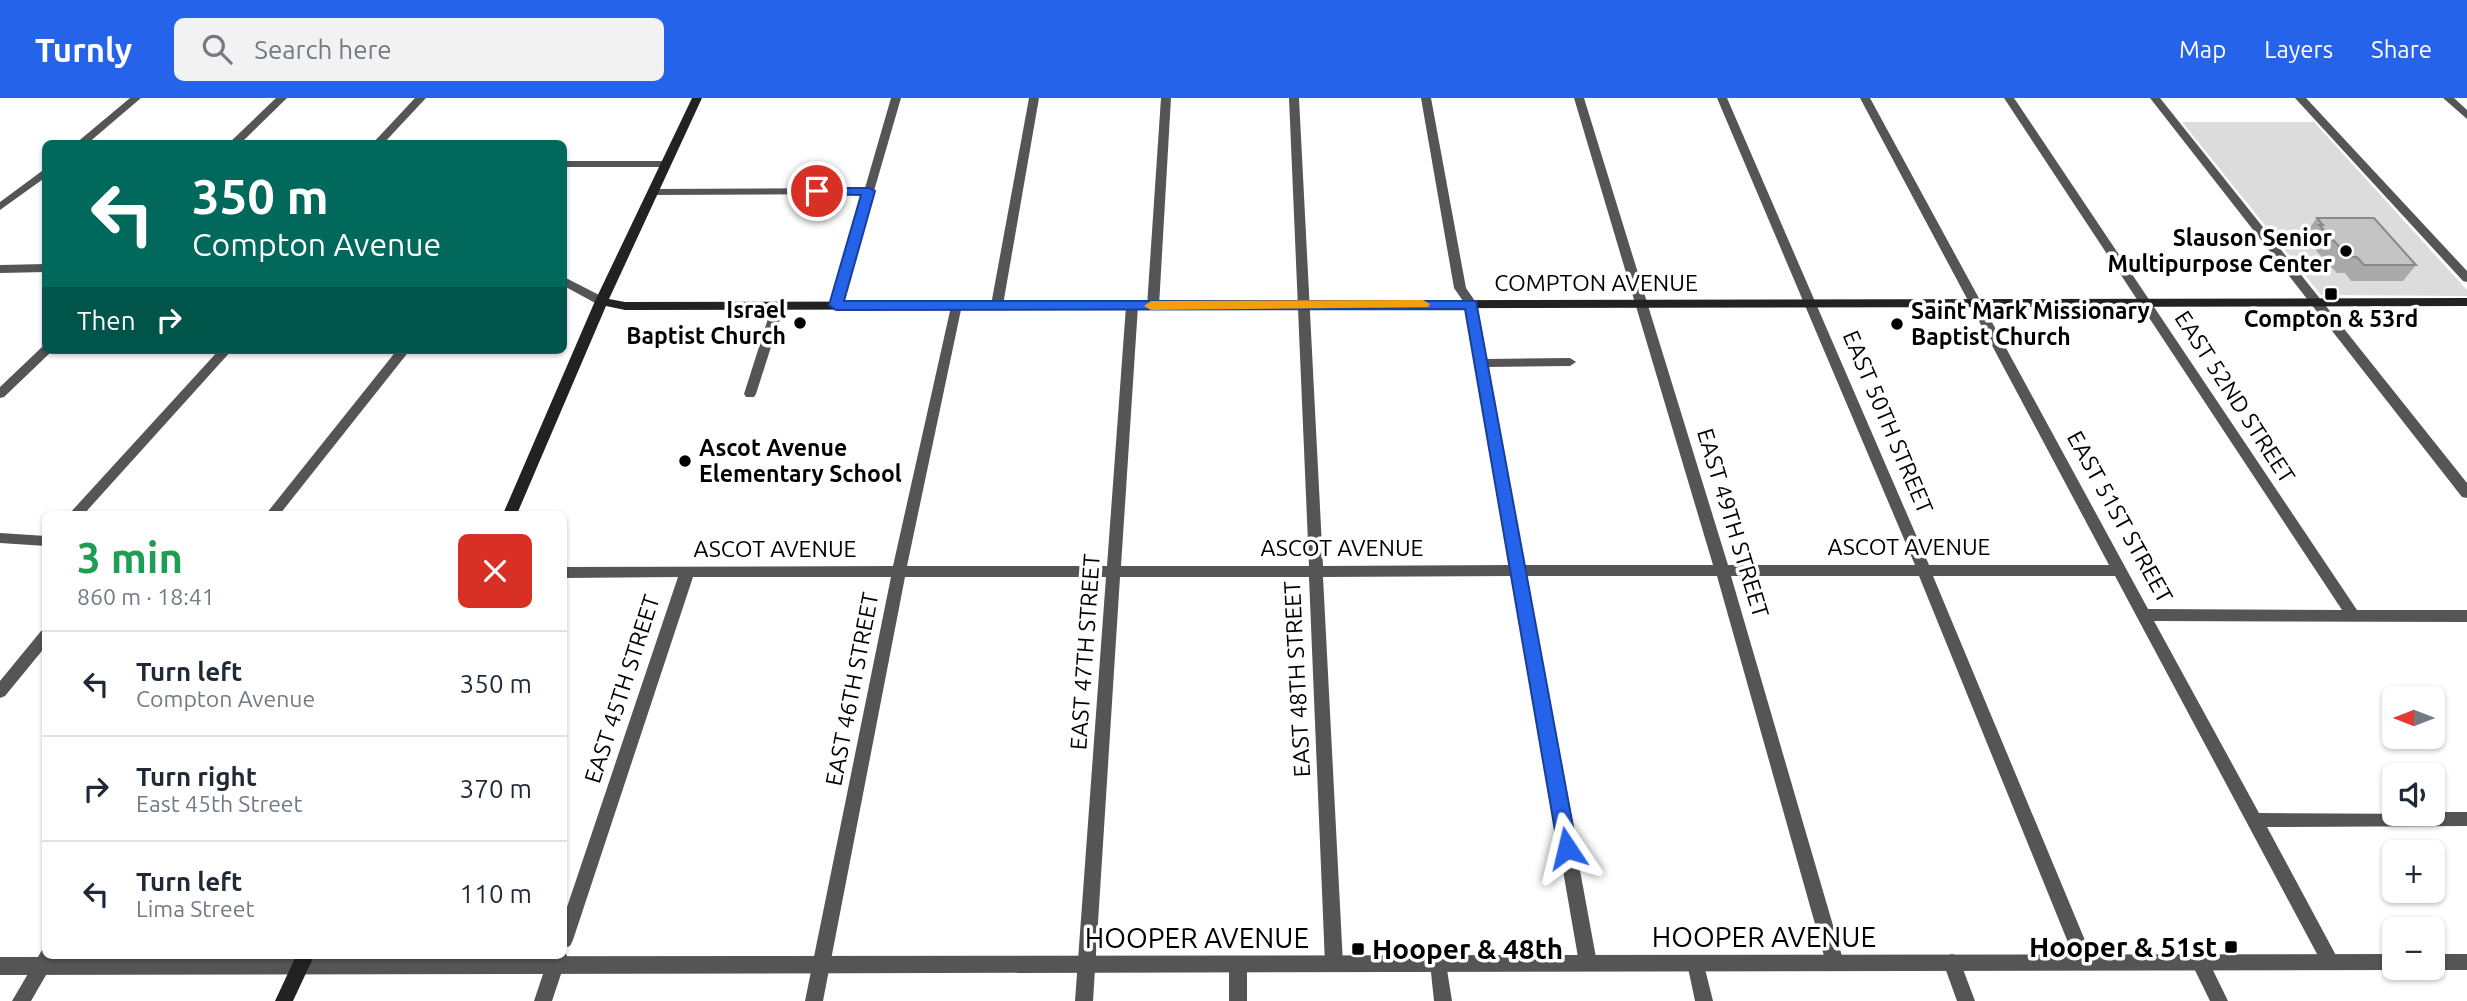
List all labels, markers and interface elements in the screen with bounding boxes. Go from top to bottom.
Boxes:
search box [174,18,664,81]
icon: search [198,30,236,68]
text: Turnly [35,31,132,68]
text: Search here [254,35,392,64]
text: Map [2179,36,2226,63]
text: Layers [2264,36,2333,63]
text: Share [2371,36,2432,63]
pin [787,161,847,221]
icon: left [77,168,168,259]
text: 350 m [192,168,329,223]
icon: arrive [798,172,836,210]
place label: Slauson Senior Multipurpose Center [2107,225,2333,276]
text: Compton Avenue [192,226,441,262]
marker: Slauson Senior Multipurpose Center [2338,243,2354,259]
street label: COMPTON AVENUE [1494,270,1698,295]
marker: Compton & 53rd [2323,286,2339,302]
place label: Israel Baptist Church [626,297,786,348]
place label: Saint Mark Missionary Baptist Church [1911,298,2150,349]
icon: right [150,301,188,339]
text: Then [77,306,136,335]
street label: EAST 52ND STREET [2170,306,2301,488]
place label: Compton & 53rd [2244,306,2418,331]
marker: Israel Baptist Church [792,315,808,331]
marker: Saint Mark Missionary Baptist Church [1889,316,1905,332]
street label: EAST 50TH STREET [1839,327,1938,517]
street label: EAST 49TH STREET [1693,425,1774,621]
street label: EAST 51ST STREET [2063,427,2178,607]
place label: Ascot Avenue Elementary School [699,435,902,486]
marker: Ascot Avenue Elementary School [677,453,693,469]
text: 3 min [77,534,183,581]
button: close [458,534,532,608]
street label: ASCOT AVENUE [1827,534,1991,559]
street label: ASCOT AVENUE [1260,535,1424,560]
street label: ASCOT AVENUE [693,536,857,561]
street label: EAST 47TH STREET [1065,553,1104,751]
street label: EAST 48TH STREET [1279,580,1314,778]
text: 860 m · 18:41 [77,584,215,609]
street label: EAST 46TH STREET [821,590,883,788]
street label: EAST 45TH STREET [579,591,664,786]
text: Turn left [136,657,242,686]
icon: left [77,665,115,703]
text: 350 m [460,669,532,698]
text: Compton Avenue [136,686,315,711]
north arrow [2382,686,2445,749]
map controls [2382,686,2445,980]
text: Turn right [136,762,257,791]
button: sound [2382,763,2445,826]
icon: right [77,770,115,808]
text: 370 m [460,774,532,803]
text: East 45th Street [136,791,303,816]
position arrow [1530,811,1604,885]
button: + [2382,840,2445,903]
text: Turn left [136,867,242,896]
icon: left [77,875,115,913]
text: 110 m [460,879,532,908]
text: Lima Street [136,896,254,921]
button: − [2382,917,2445,980]
street label: HOOPER AVENUE [1652,921,1876,952]
street label: HOOPER AVENUE [1085,922,1309,953]
place label: Hooper & 51st [2029,931,2217,962]
place label: Hooper & 48th [1372,933,1563,964]
marker: Hooper & 51st [2223,939,2239,955]
marker: Hooper & 48th [1350,941,1366,957]

